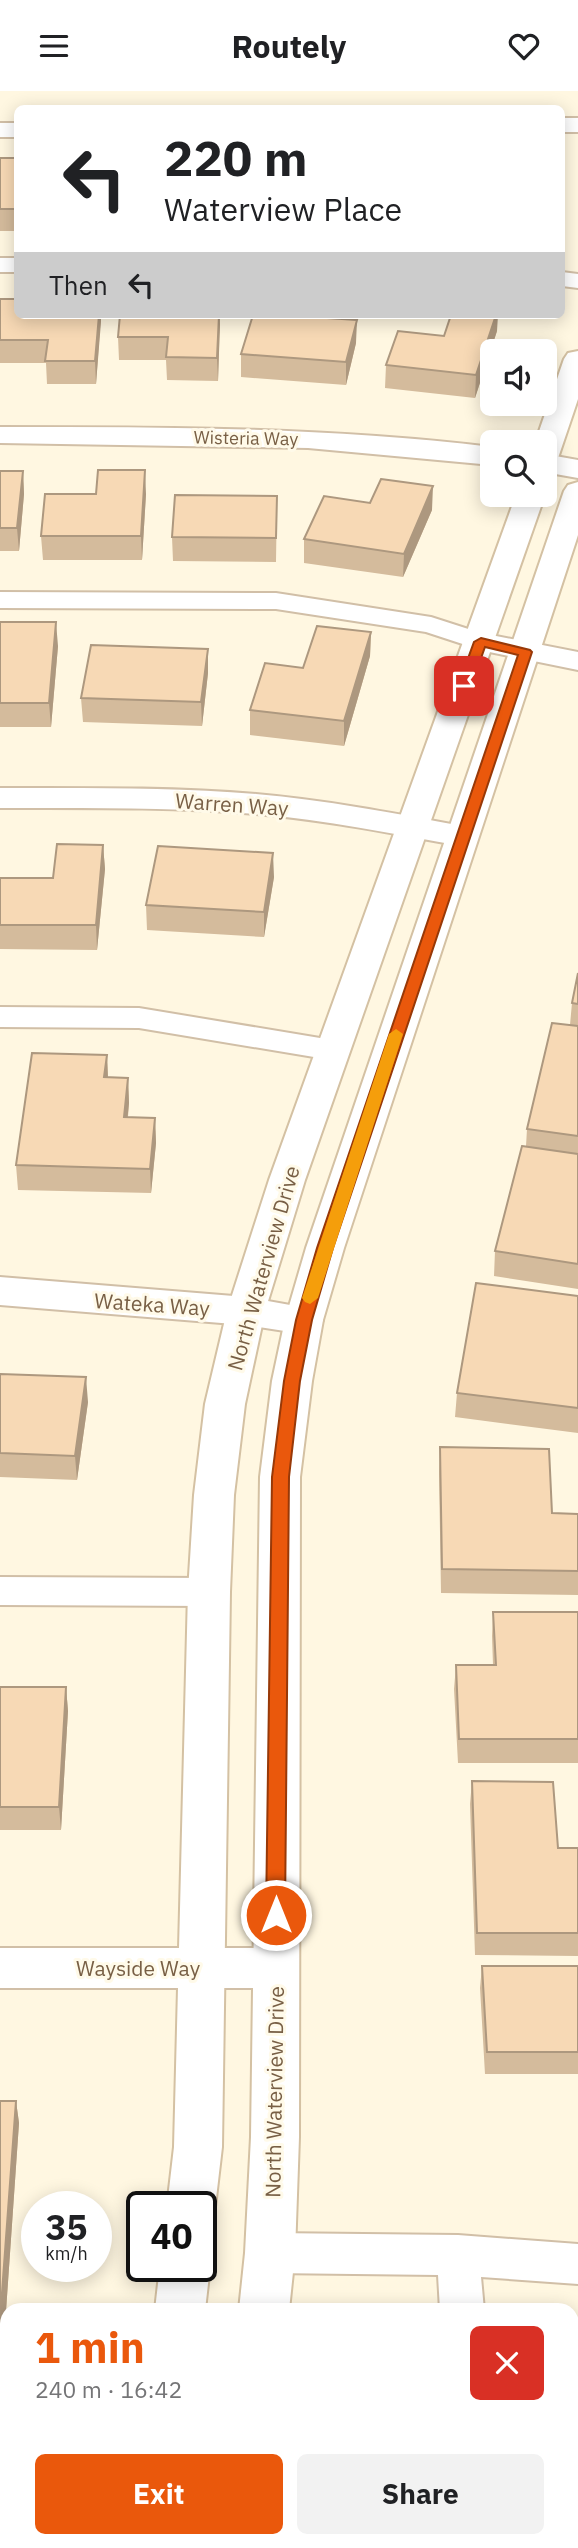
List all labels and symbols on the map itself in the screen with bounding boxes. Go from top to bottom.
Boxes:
street label: Wisteria Way [193,426,299,450]
pin [434,656,494,716]
street label: Warren Way [174,786,290,822]
street label: North Waterview Drive [220,1162,306,1374]
street label: Wateka Way [93,1286,211,1322]
position arrow [239,1878,313,1952]
street label: Wayside Way [76,1954,201,1982]
street label: North Waterview Drive [258,1986,290,2198]
speed limit sign: 40 [126,2191,217,2282]

